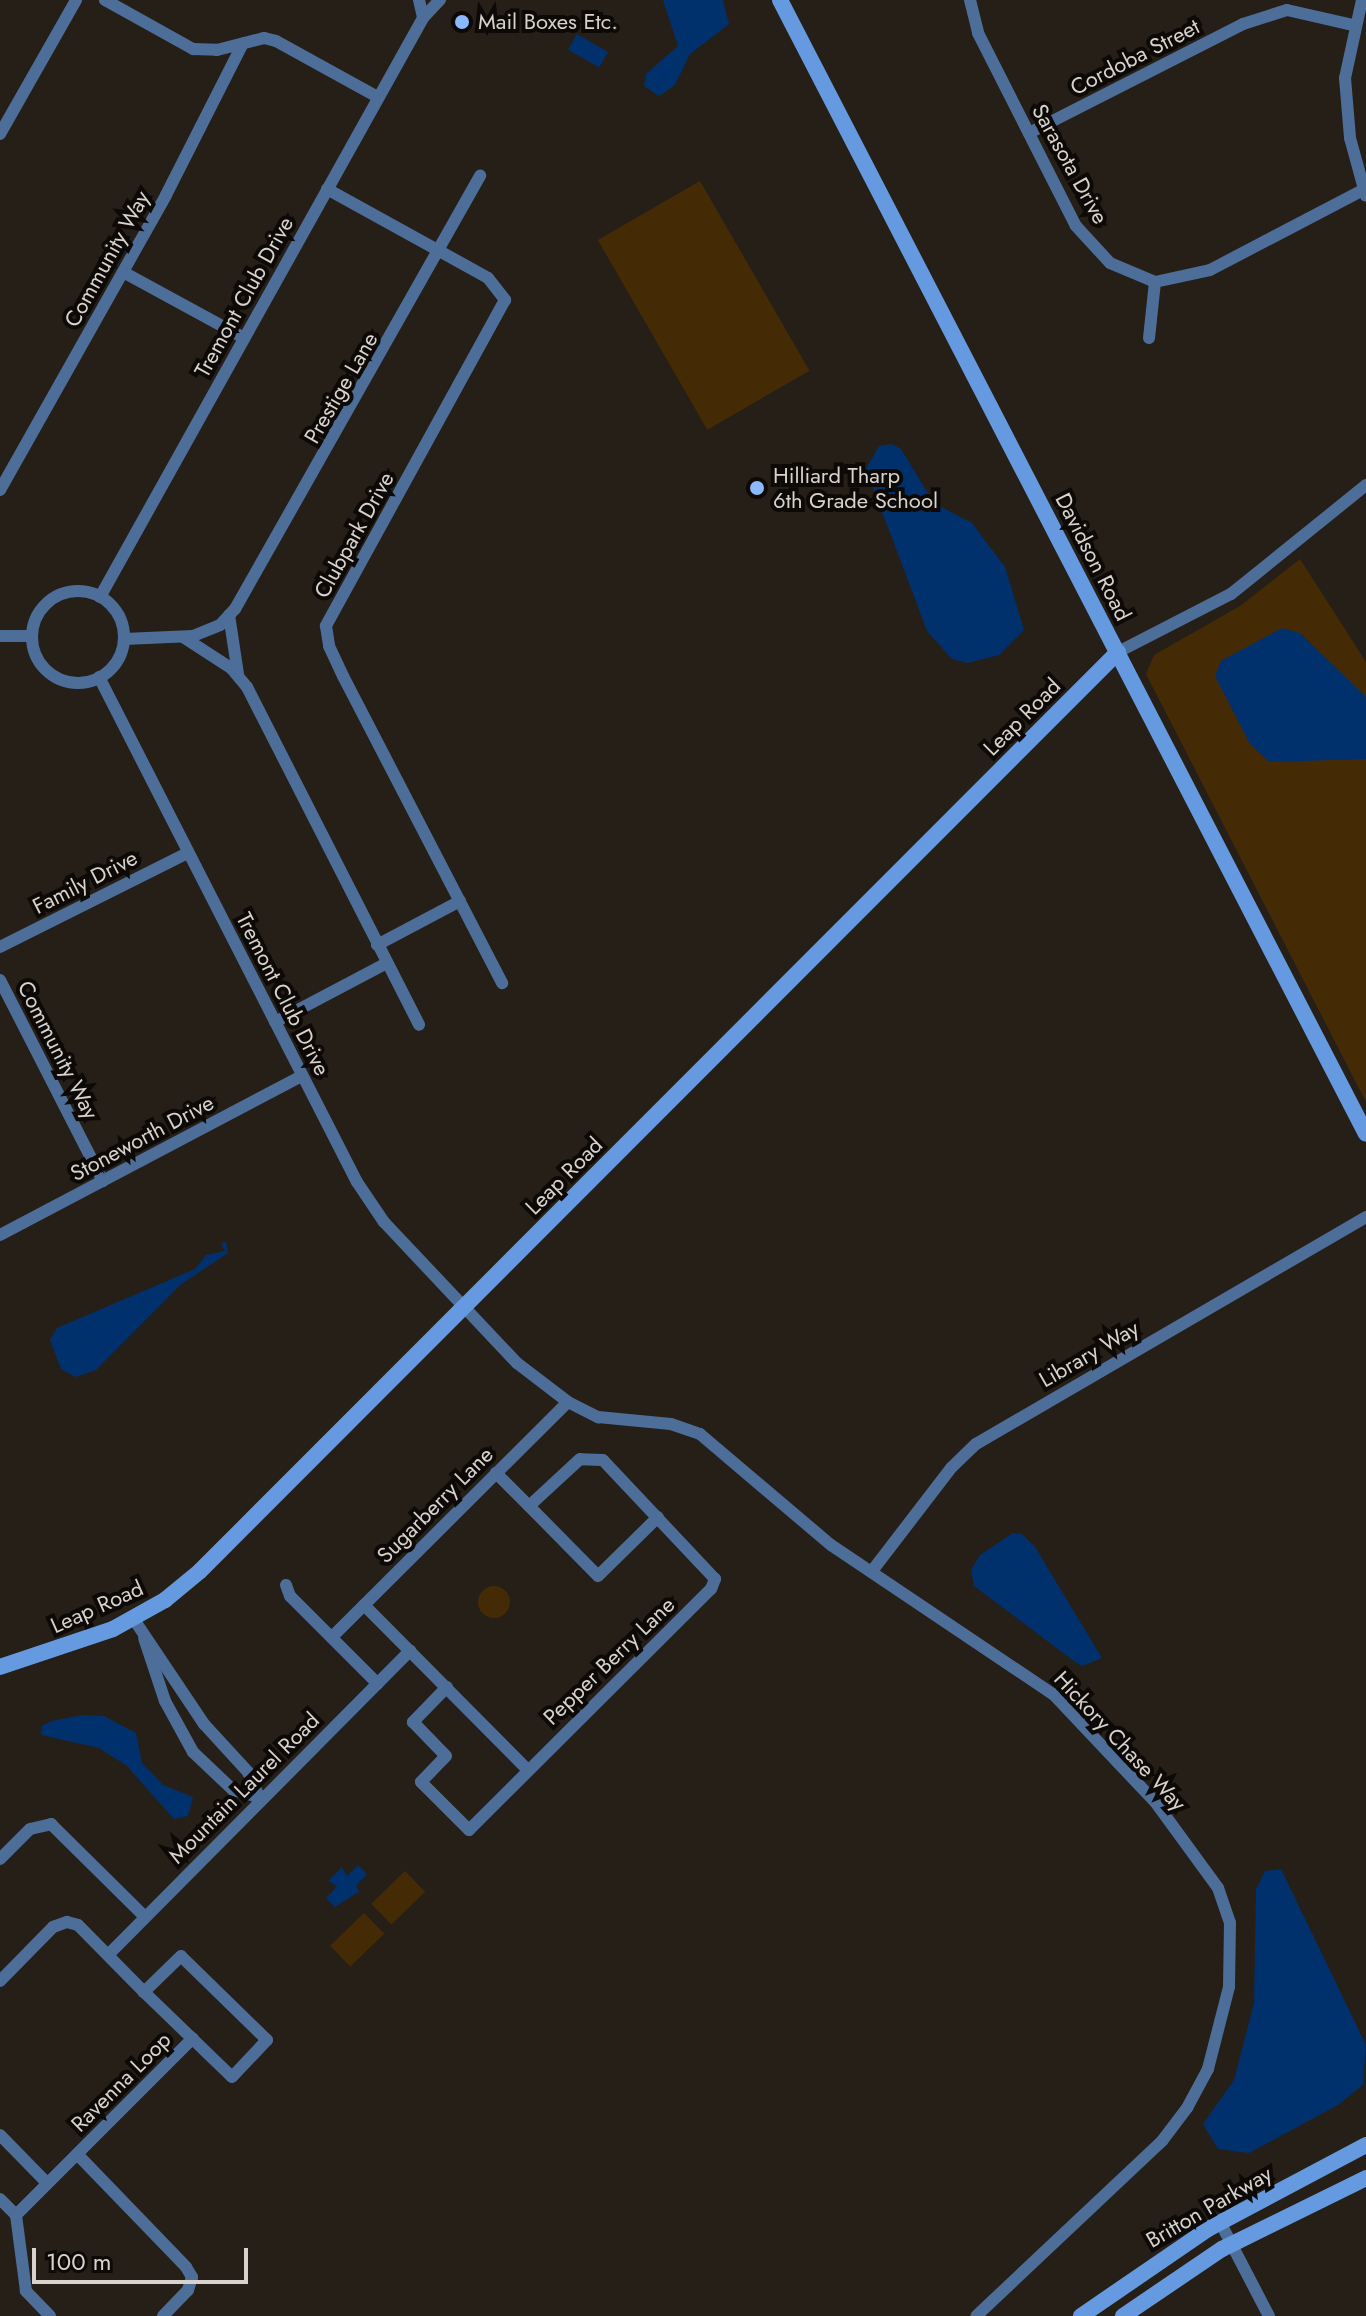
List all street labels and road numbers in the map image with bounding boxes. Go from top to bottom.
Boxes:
street label: Cordoba Street [1066,13,1204,101]
street label: Sarasota Drive [1026,99,1114,229]
street label: Community Way [59,186,155,332]
street label: Tremont Club Drive [189,212,299,382]
street label: Prestige Lane [299,328,383,448]
street label: Clubpark Drive [309,467,399,603]
street label: Davidson Road [1049,489,1137,625]
street label: Leap Road [978,673,1066,761]
street label: Family Drive [28,844,142,920]
street label: Tremont Club Drive [231,908,335,1080]
street label: Community Way [12,977,104,1123]
street label: Stoneworth Drive [66,1089,218,1187]
street label: Leap Road [520,1132,608,1220]
street label: Library Way [1035,1315,1143,1393]
street label: Sugarberry Lane [371,1441,499,1569]
street label: Leap Road [47,1575,147,1639]
street label: Pepper Berry Lane [538,1592,680,1730]
street label: Hickory Chase Way [1048,1666,1192,1816]
street label: Mountain Laurel Road [163,1707,325,1869]
street label: Ravenna Loop [66,2027,176,2137]
street label: Britton Parkway [1141,2160,1277,2254]

